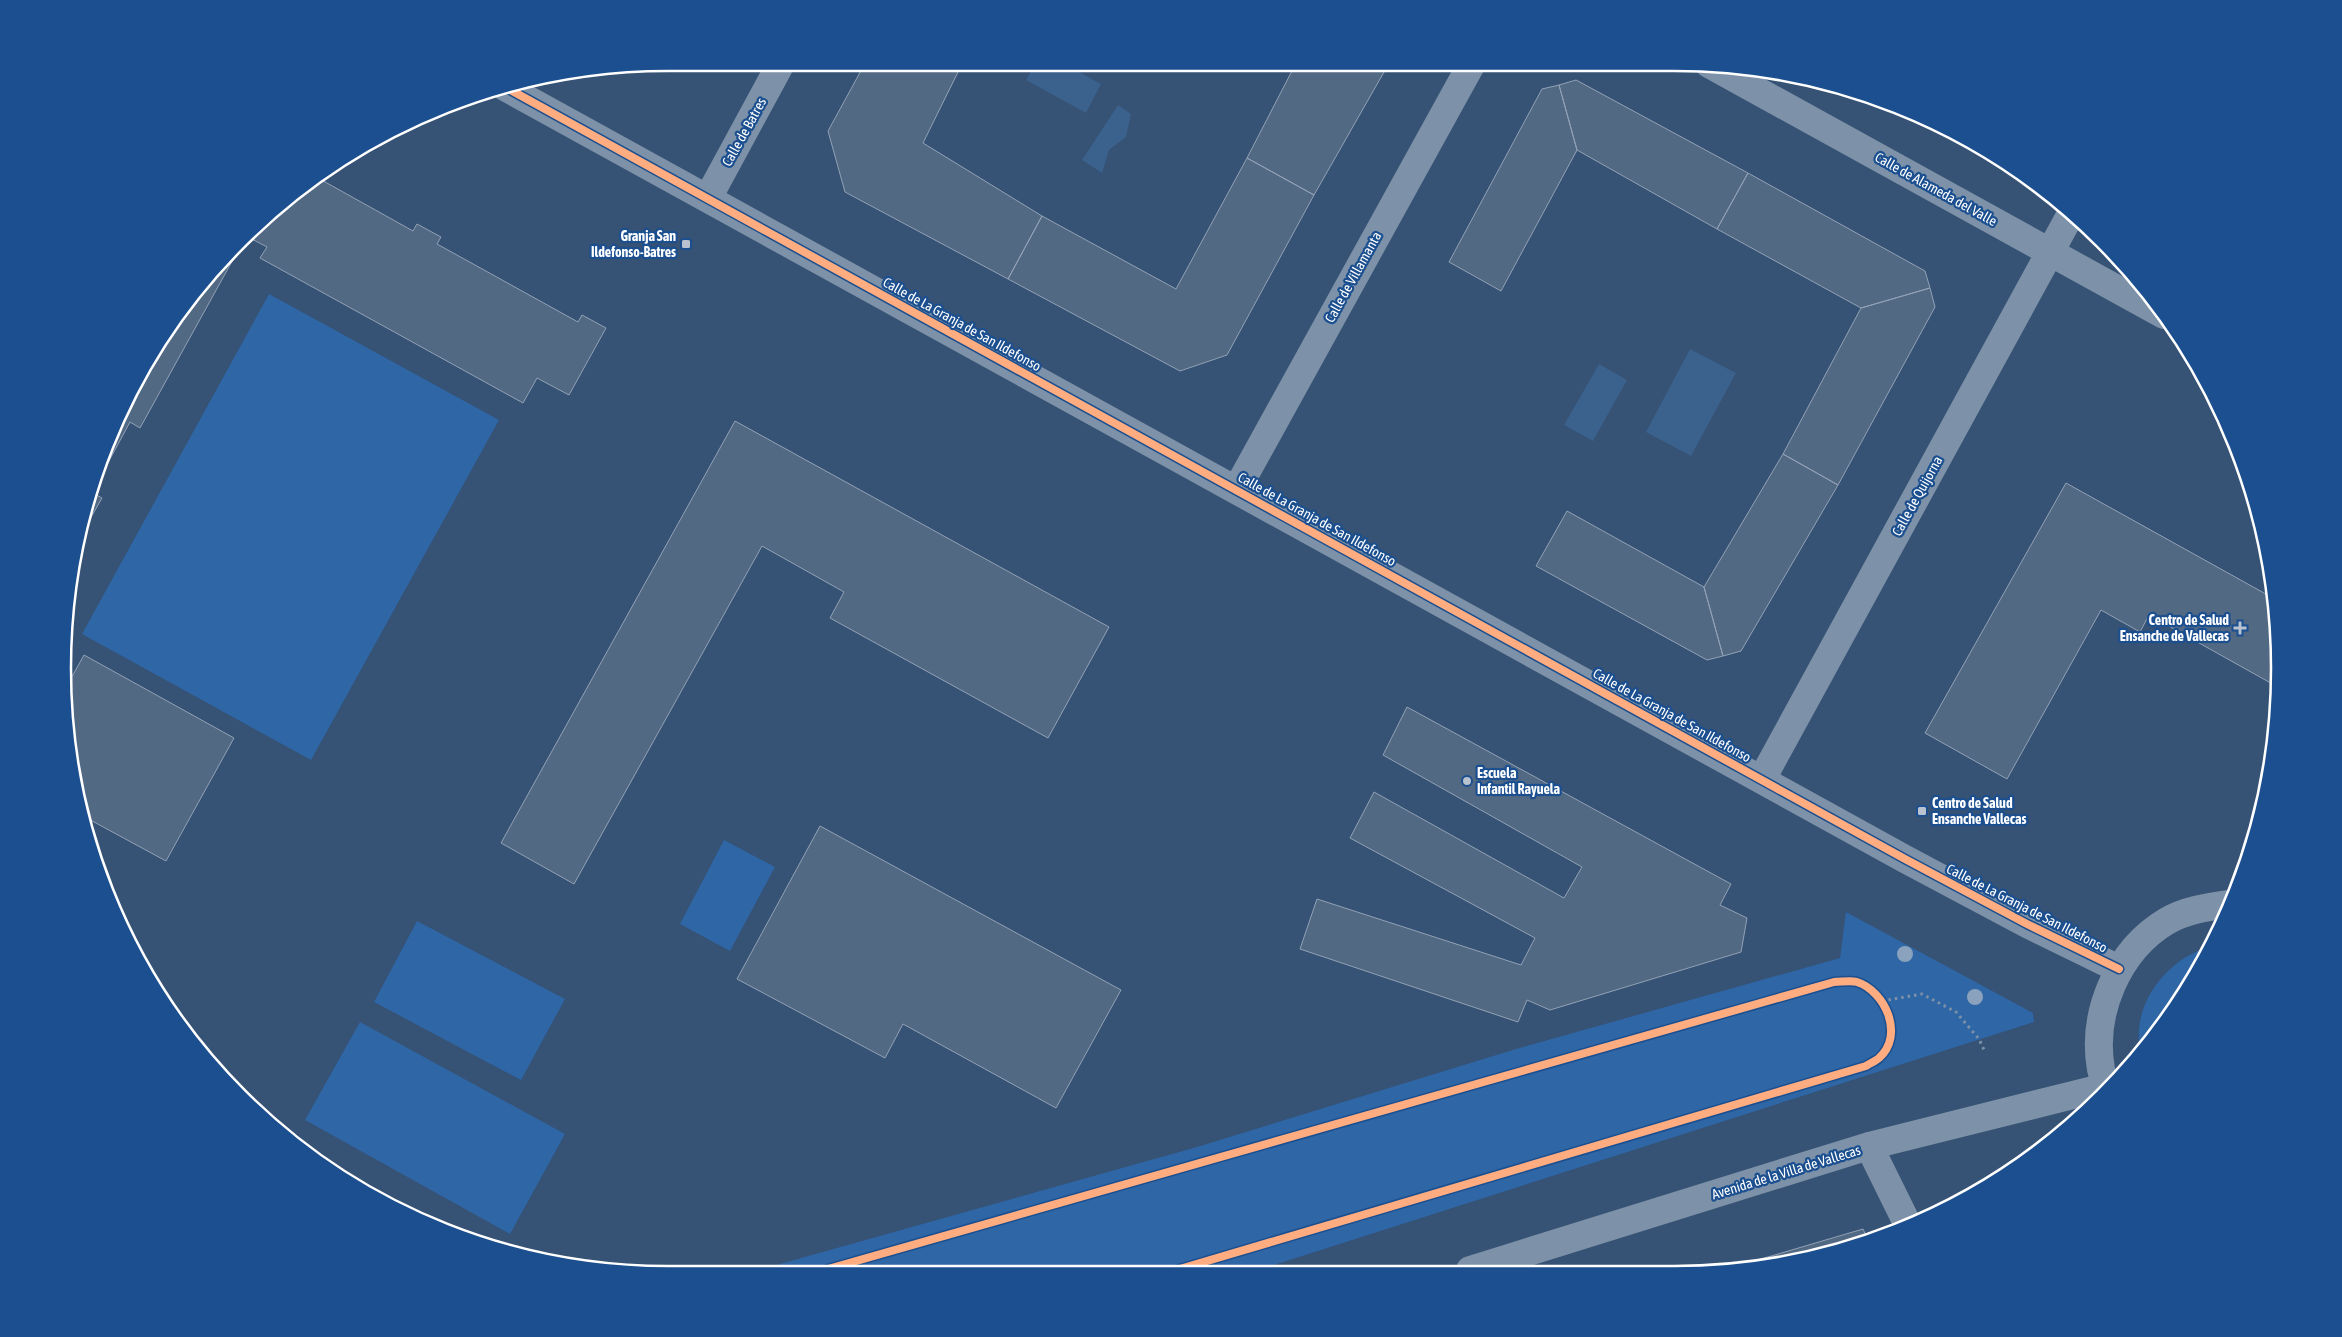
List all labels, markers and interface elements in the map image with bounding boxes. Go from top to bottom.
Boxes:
street label: Calle de Batres [719,95,769,169]
street label: Calle de Alameda del Valle [1872,149,2000,229]
place label: Granja San Ildefonso-Batres [591,228,676,260]
street label: Calle de Villamanta [1321,229,1385,325]
marker: Granja San Ildefonso-Batres [680,238,692,250]
street label: Calle de La Granja de San Ildefonso [880,274,1044,374]
street label: Calle de Quijorna [1889,453,1945,539]
street label: Calle de La Granja de San Ildefonso [1235,469,1399,569]
place label: Centro de Salud Ensanche de Vallecas [2120,612,2229,644]
marker: Centro de Salud Ensanche de Vallecas [2233,621,2247,635]
street label: Calle de La Granja de San Ildefonso [1590,665,1754,765]
place label: Escuela Infantil Rayuela [1477,765,1561,797]
marker: Escuela Infantil Rayuela [1461,775,1473,787]
place label: Centro de Salud Ensanche Vallecas [1932,795,2026,827]
marker: Centro de Salud Ensanche Vallecas [1916,805,1928,817]
street label: Calle de La Granja de San Ildefonso [1944,860,2110,956]
street label: Avenida de la Villa de Vallecas [1710,1142,1862,1202]

